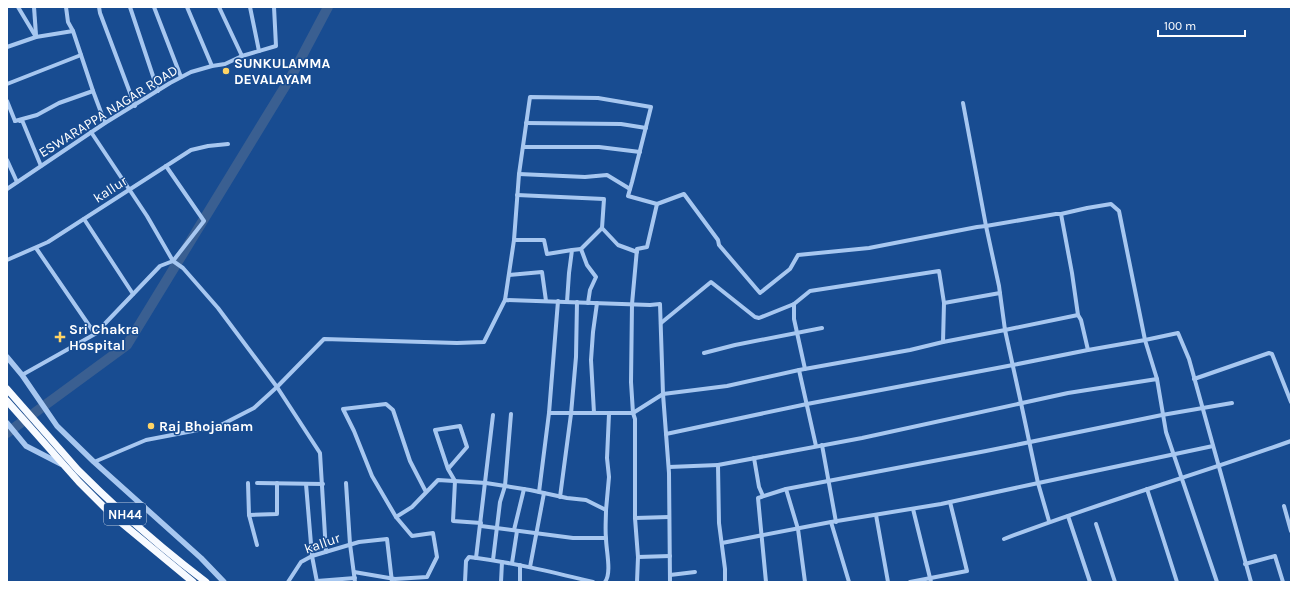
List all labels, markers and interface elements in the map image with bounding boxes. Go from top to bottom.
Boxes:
scale bar [1158,12,1245,38]
text: 100 m [1164,19,1196,33]
place label: SUNKULAMMA DEVALAYAM [234,55,331,88]
street label: ESWARAPPA NAGAR ROAD [36,62,181,161]
marker: SUNKULAMMA DEVALAYAM [221,66,231,76]
street label: kallur [90,172,131,207]
place label: Sri Chakra Hospital [69,321,139,354]
marker: Sri Chakra Hospital [54,331,66,343]
place label: Raj Bhojanam [159,418,253,435]
marker: Raj Bhojanam [146,421,156,431]
road number: NH44 [104,503,146,525]
street label: kallur [302,529,343,558]

